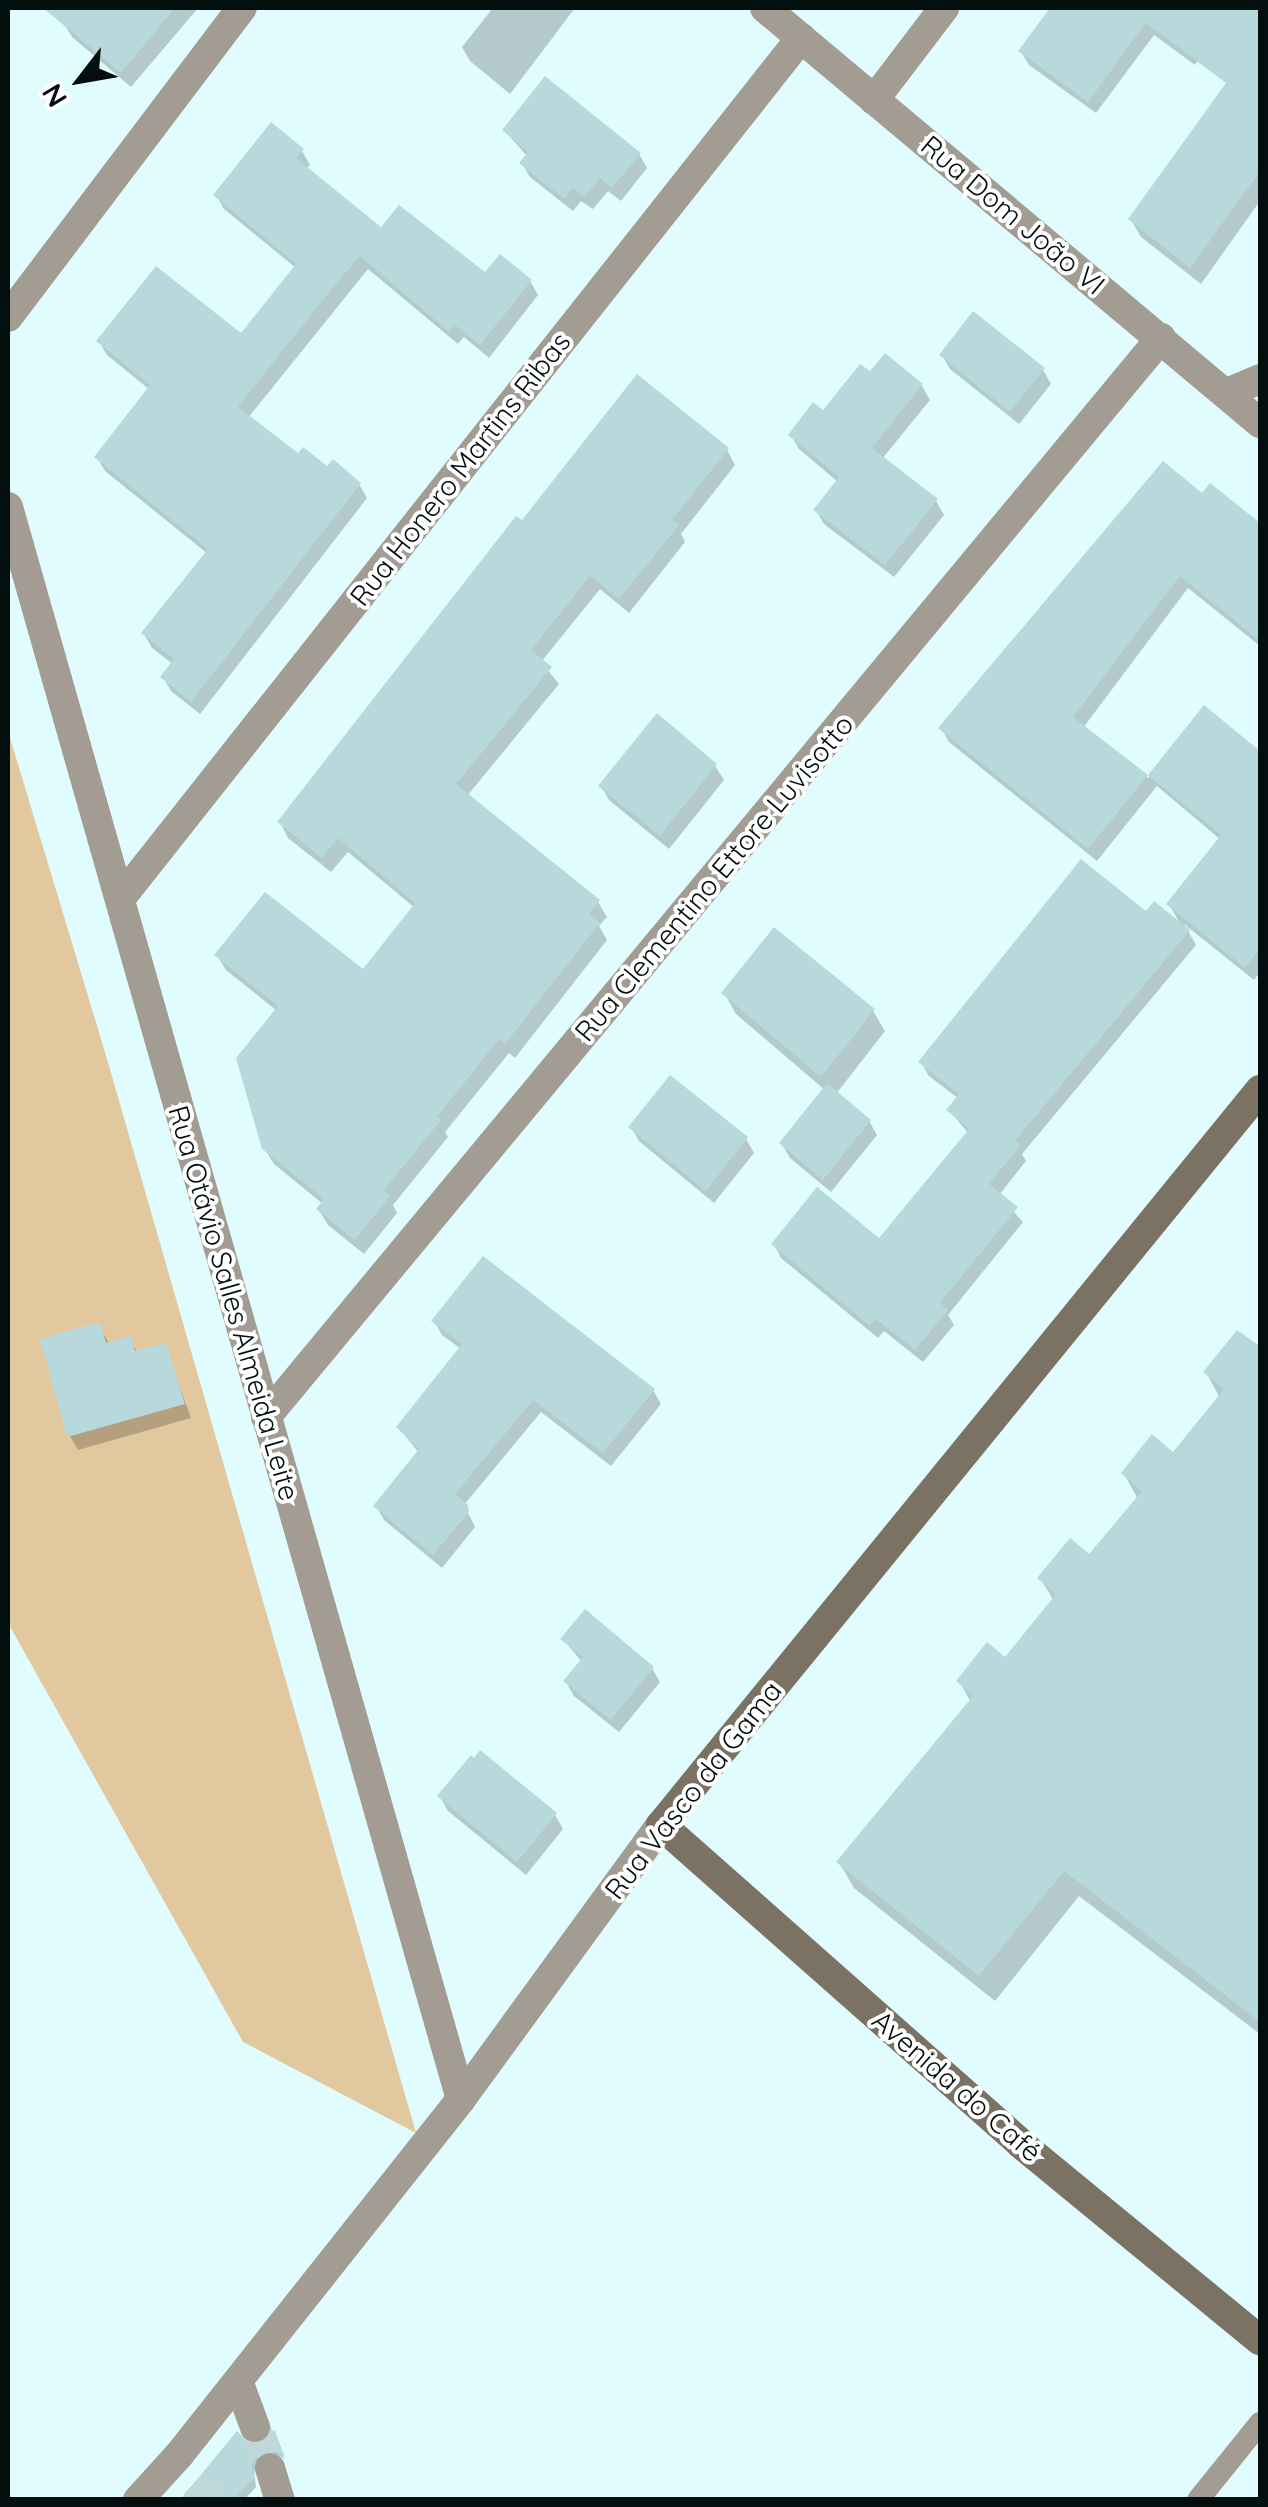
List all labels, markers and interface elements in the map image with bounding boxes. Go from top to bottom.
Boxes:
north arrow [30,30,130,130]
text: N [34,78,74,114]
street label: Rua Dom João VI [914,128,1112,302]
street label: Rua Honero Martins Ribas [343,325,577,613]
street label: Rua Clementino Ettore Luvisotto [568,708,860,1048]
street label: Rua Otávio Salles Almeida Leite [161,1102,307,1504]
street label: Rua Vasco da Gama [597,1674,789,1906]
street label: Avenida do Café [866,2003,1048,2169]

